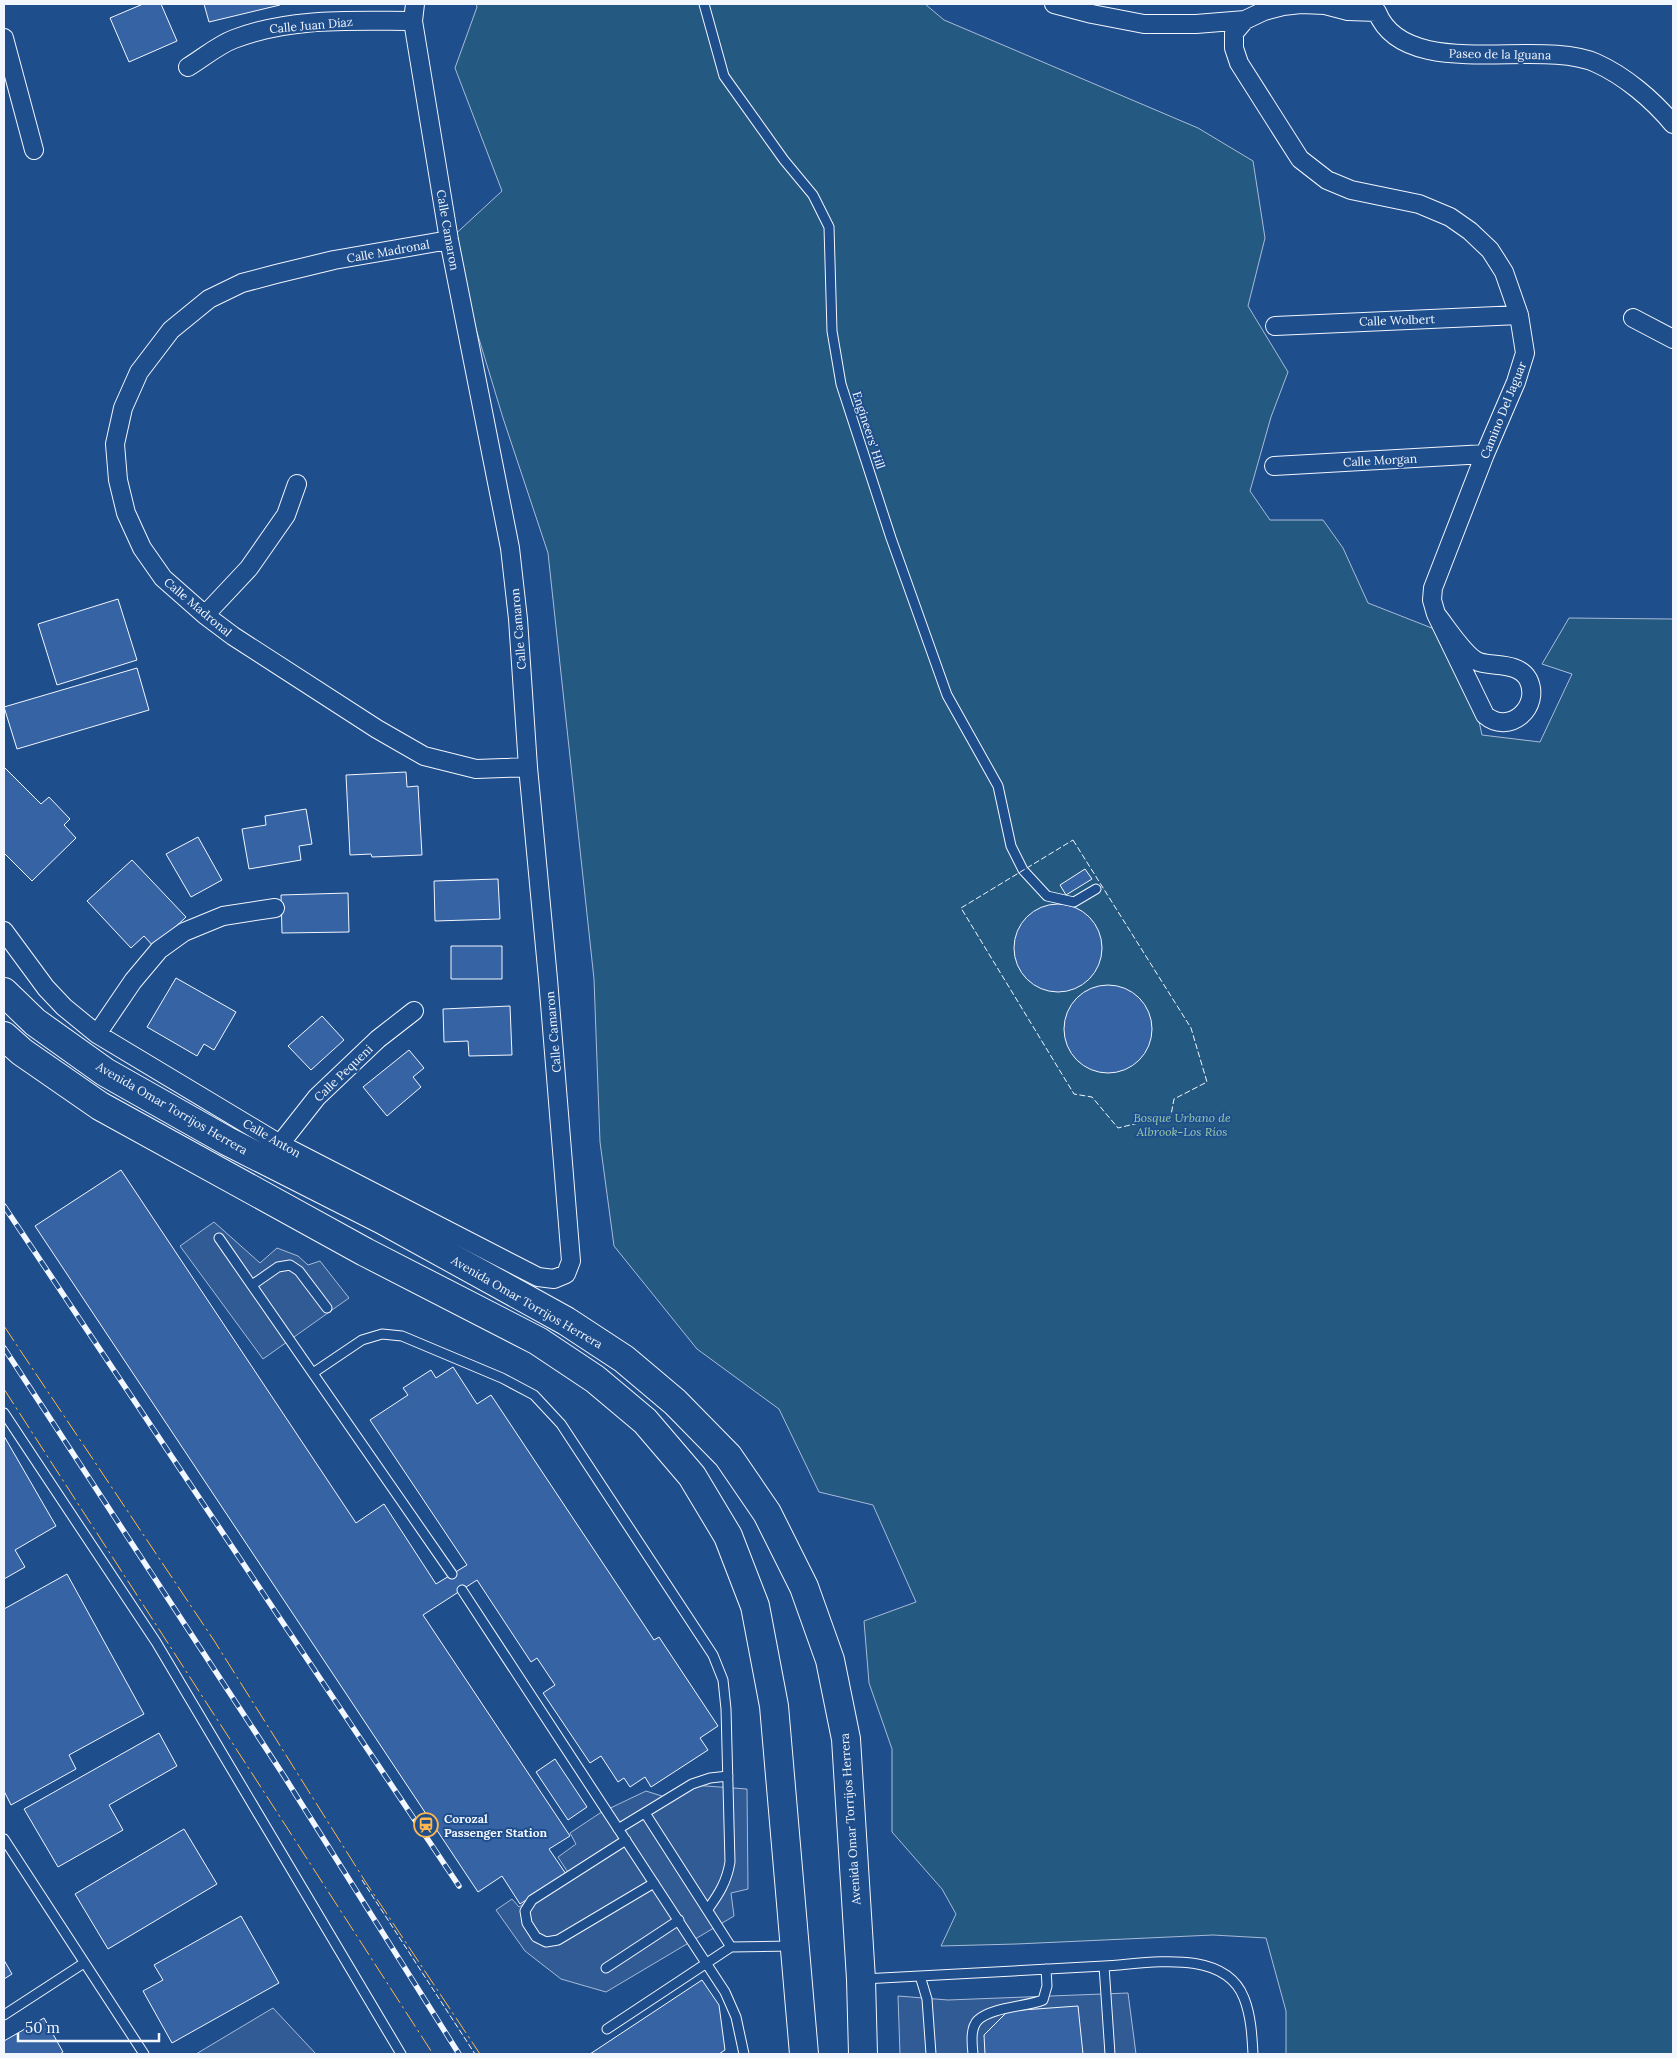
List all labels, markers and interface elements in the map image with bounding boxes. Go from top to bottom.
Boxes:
street label: Calle Juan Díaz [269,14,353,36]
street label: Paseo de la Iguana [1449,46,1551,62]
street label: Calle Camaron [434,188,462,272]
street label: Calle Madronal [345,236,431,266]
street label: Calle Wolbert [1359,311,1436,329]
street label: Camino Del Jaguar [1477,358,1530,461]
street label: Engineers' Hill [849,389,889,471]
street label: Calle Morgan [1343,451,1417,469]
street label: Calle Madronal [161,574,235,640]
street label: Calle Camaron [507,588,529,670]
street label: Calle Camaron [542,991,564,1073]
street label: Calle Pequeni [311,1041,375,1105]
street label: Avenida Omar Torrijos Herrera [93,1058,250,1158]
park label: Bosque Urbano de Albrook-Los Ríos [1133,1110,1231,1139]
street label: Calle Anton [240,1115,304,1161]
street label: Avenida Omar Torrijos Herrera [448,1252,605,1352]
street label: Avenida Omar Torrijos Herrera [837,1733,864,1906]
place label: Corozal Passenger Station [444,1811,548,1840]
station icon: Corozal Passenger Station [413,1812,439,1838]
scale bar [18,2010,159,2042]
text: 50 m [25,2018,60,2037]

